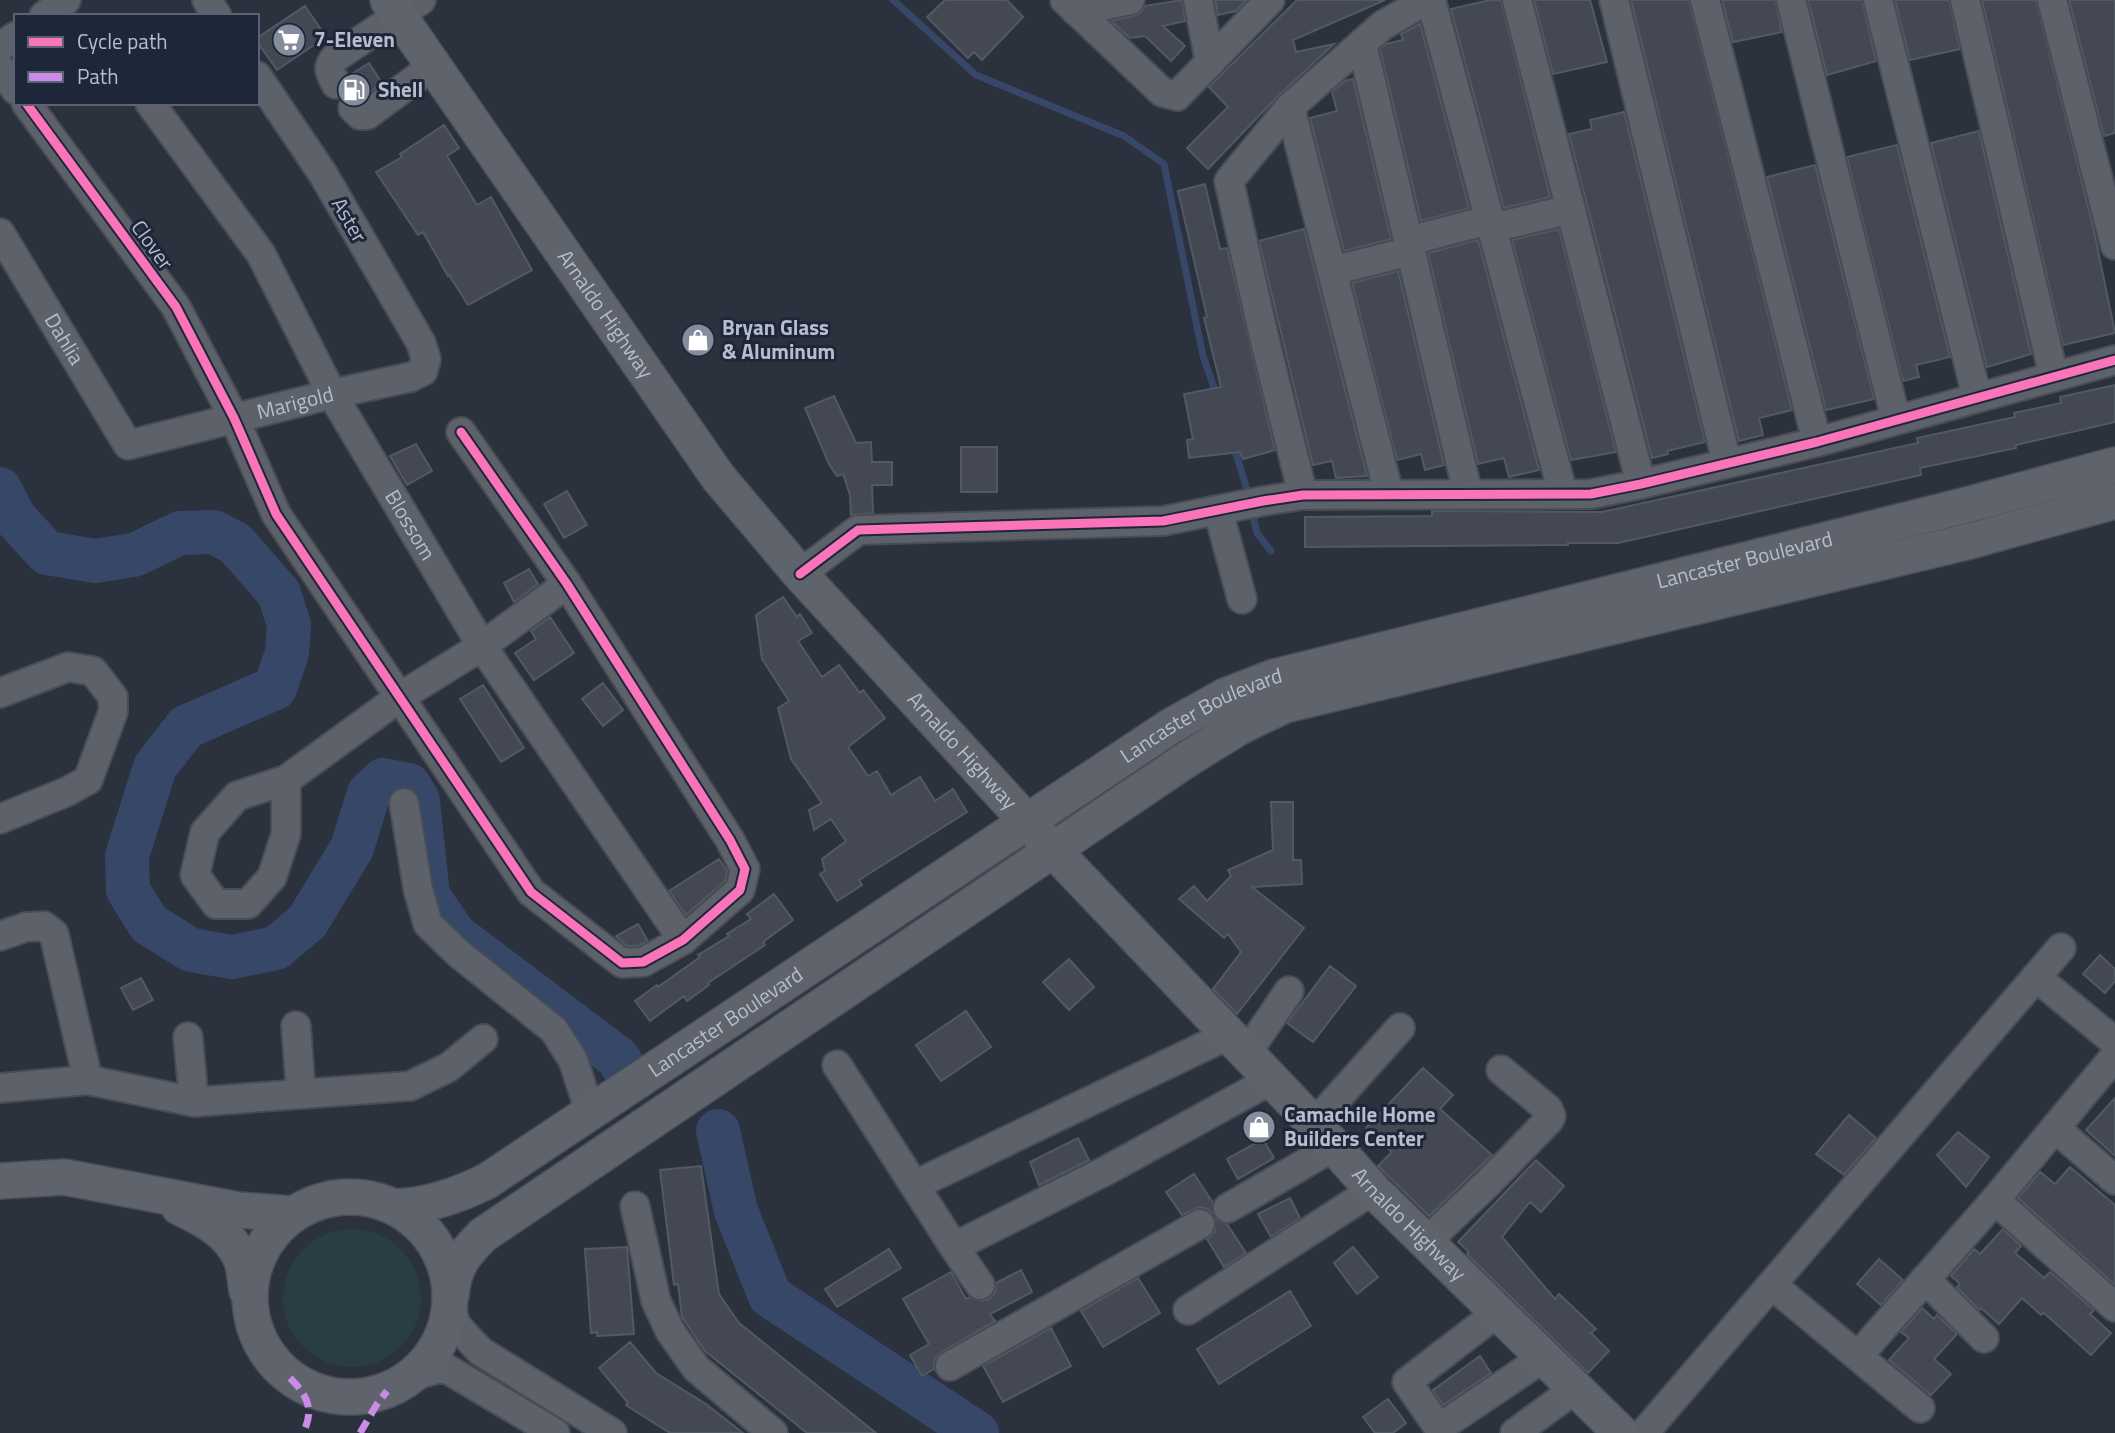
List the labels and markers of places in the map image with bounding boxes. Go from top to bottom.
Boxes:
supermarket icon: 7-Eleven [270,21,308,59]
place label: 7-Eleven [314,23,395,55]
fuel station icon: Shell [335,71,373,109]
place label: Shell [378,73,423,105]
place label: Bryan Glass & Aluminum [722,311,835,367]
shop icon: Bryan Glass & Aluminum [679,321,717,359]
place label: Camachile Home Builders Center [1284,1098,1435,1154]
shop icon: Camachile Home Builders Center [1240,1108,1278,1146]

